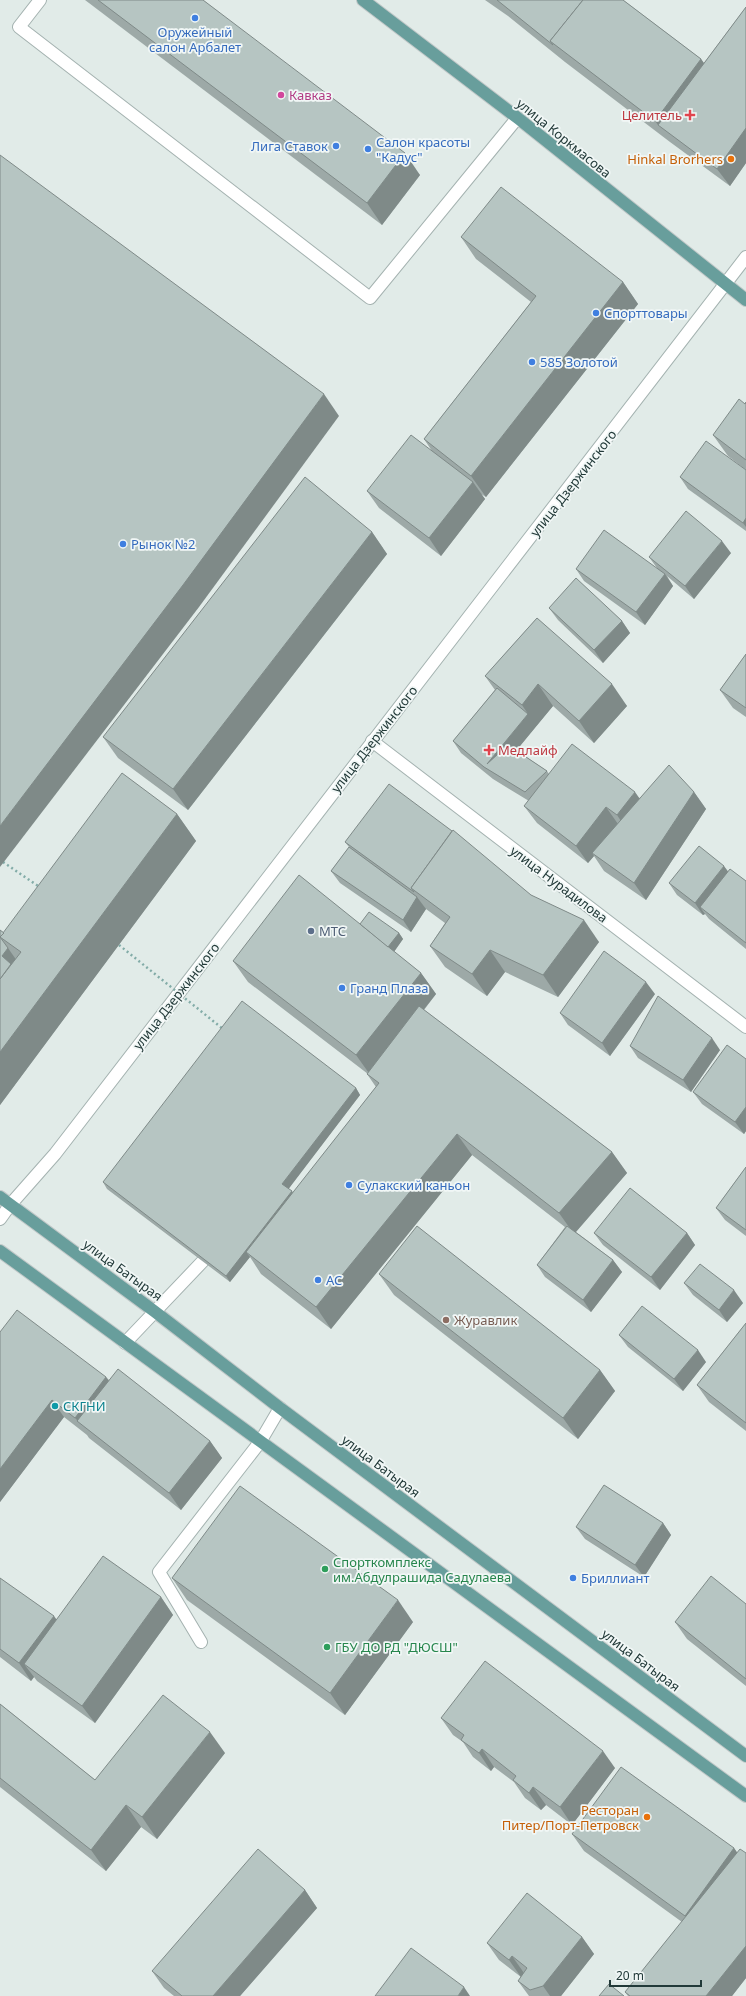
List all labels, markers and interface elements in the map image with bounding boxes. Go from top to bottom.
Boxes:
marker: Оружейный салон Арбалет [190,13,200,23]
place label: Оружейный салон Арбалет [149,23,241,56]
place label: Кавказ [289,86,332,104]
marker: Кавказ [276,90,286,100]
street label: улица Коркмасова [513,94,615,182]
place label: Целитель [622,106,682,124]
marker: Целитель [685,110,695,120]
place label: Салон красоты "Кадус" [376,133,470,166]
place label: Лига Ставок [251,137,328,155]
marker: Лига Ставок [331,141,341,151]
marker: Салон красоты "Кадус" [363,144,373,154]
place label: Hinkal Brorhers [627,150,723,168]
marker: Hinkal Brorhers [726,154,736,164]
place label: Спорттовары [604,304,688,322]
marker: Спорттовары [591,308,601,318]
place label: 585 Золотой [540,353,618,371]
marker: 585 Золотой [527,357,537,367]
street label: улица Дзержинского [526,426,621,540]
place label: Рынок №2 [131,535,195,553]
marker: Рынок №2 [118,539,128,549]
street label: улица Дзержинского [327,682,422,796]
place label: Медлайф [498,741,558,759]
marker: Медлайф [483,744,495,756]
street label: улица Нурадилова [507,841,611,927]
place label: МТС [319,922,346,940]
marker: МТС [306,926,316,936]
street label: улица Дзержинского [129,939,224,1053]
place label: Гранд Плаза [350,979,429,997]
marker: Гранд Плаза [337,983,347,993]
place label: Сулакский каньон [357,1176,470,1194]
marker: Сулакский каньон [344,1180,354,1190]
street label: улица Батырая [80,1235,166,1305]
place label: АС [326,1271,342,1289]
marker: АС [313,1275,323,1285]
place label: Журавлик [454,1311,517,1329]
marker: Журавлик [441,1315,451,1325]
place label: СКГНИ [63,1397,106,1415]
marker: СКГНИ [50,1401,60,1411]
street label: улица Батырая [338,1431,424,1501]
place label: Спорткомплекс им.Абдулрашида Садулаева [333,1553,511,1586]
marker: Спорткомплекс им.Абдулрашида Садулаева [320,1564,330,1574]
place label: Бриллиант [581,1569,650,1587]
marker: Бриллиант [568,1573,578,1583]
street label: улица Батырая [598,1625,684,1695]
place label: ГБУ ДО РД "ДЮСШ" [335,1638,458,1656]
marker: ГБУ ДО РД "ДЮСШ" [322,1642,332,1652]
place label: Ресторан Питер/Порт-Петровск [502,1801,639,1834]
marker: Ресторан Питер/Порт-Петровск [642,1812,652,1822]
scale bar [610,1962,701,1988]
text: 20 m [616,1967,644,1984]

